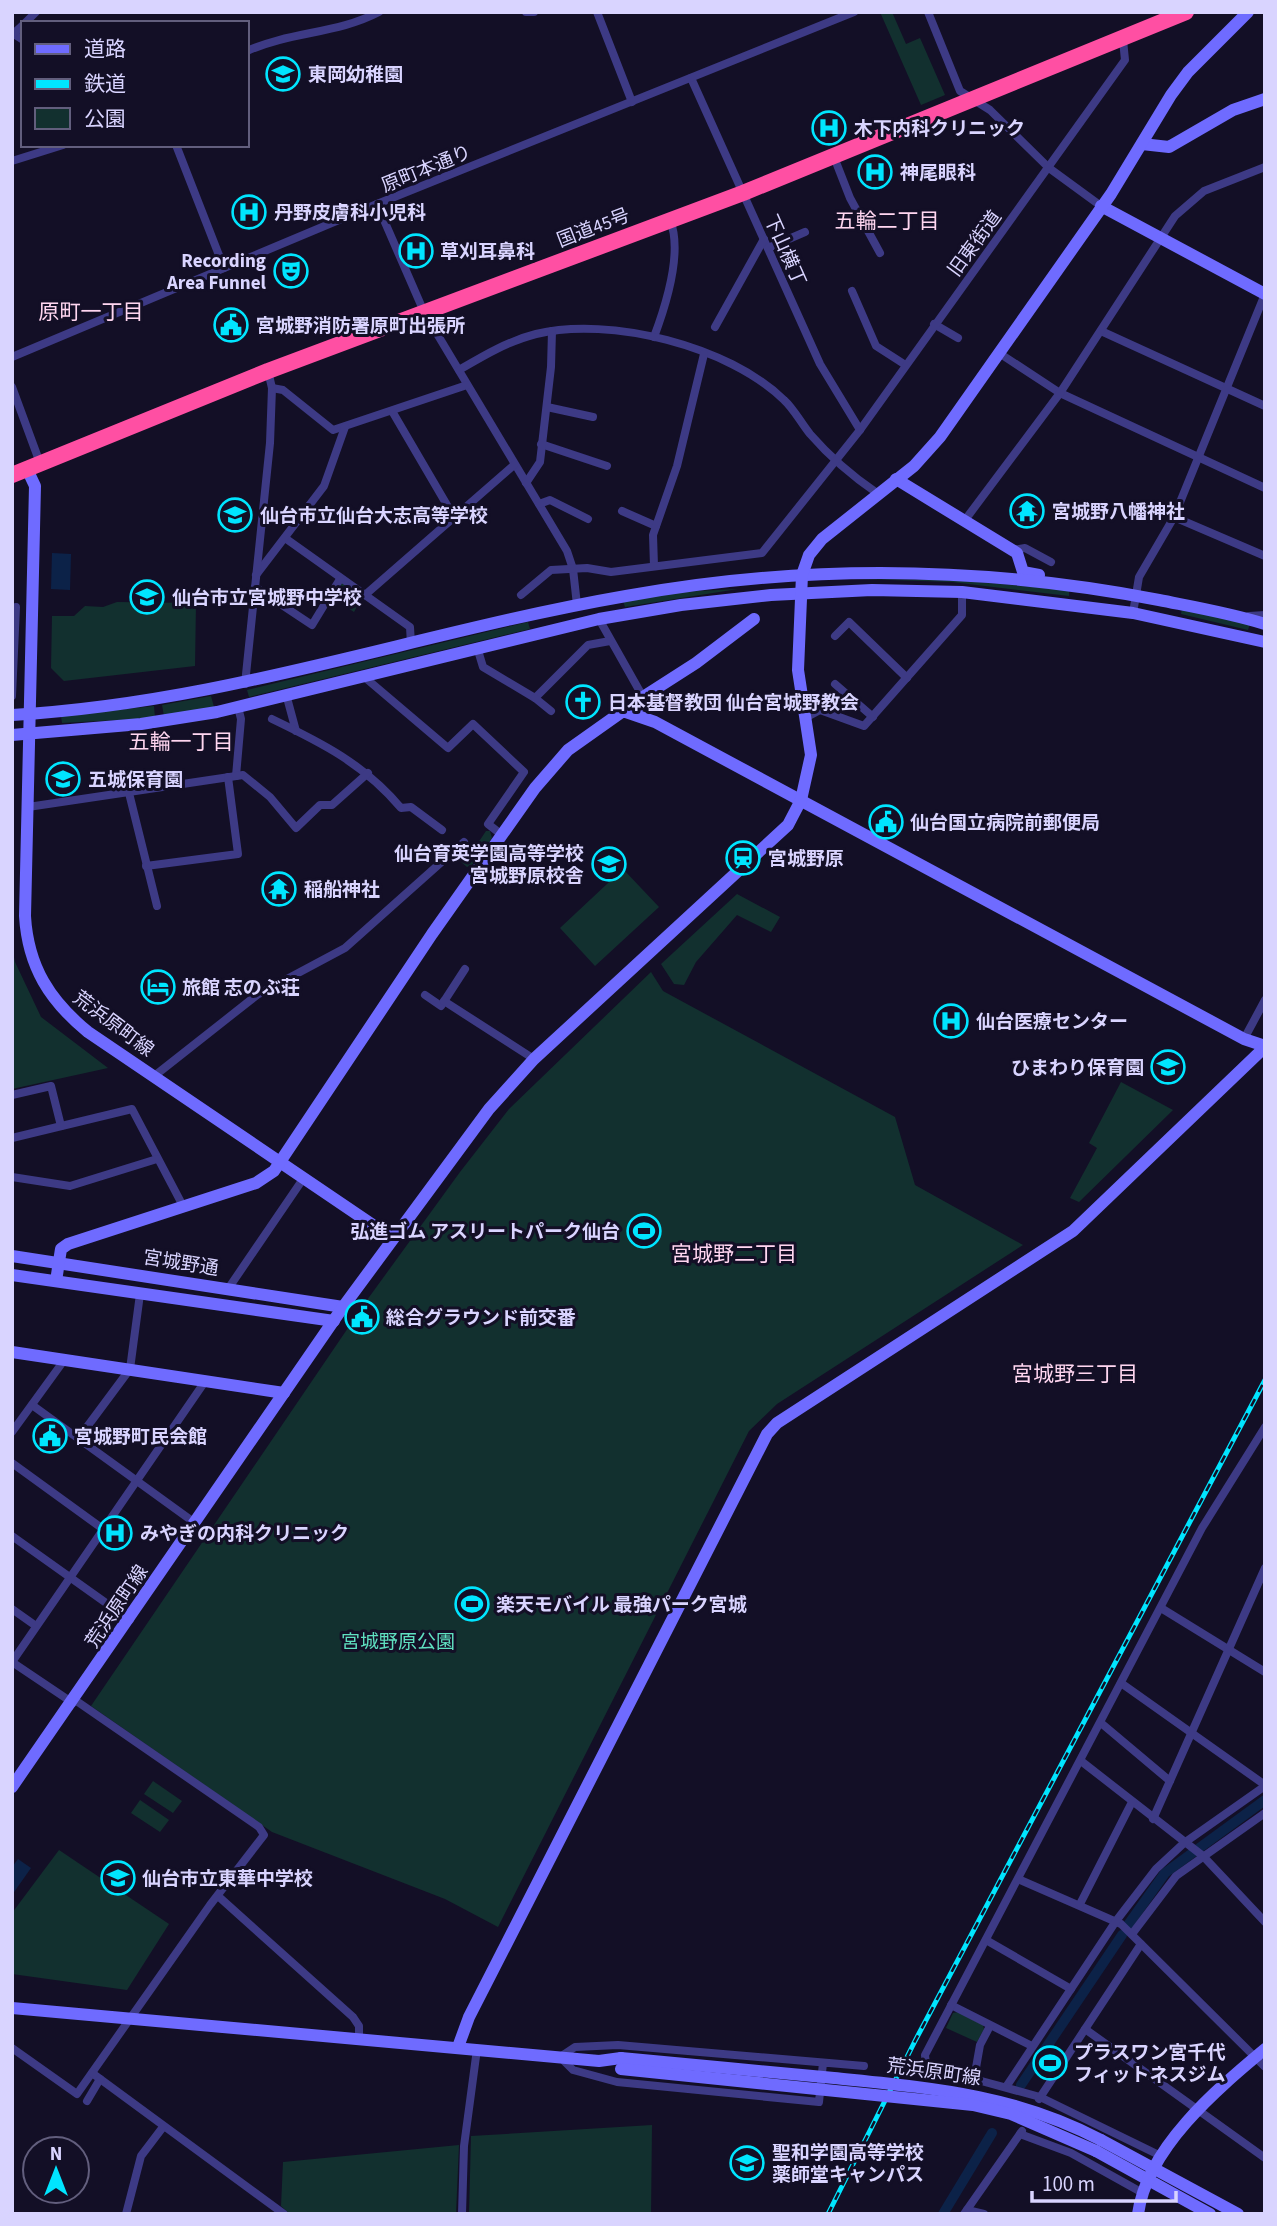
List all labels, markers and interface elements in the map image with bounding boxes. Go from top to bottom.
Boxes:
legend [21,21,248,147]
text: 道路 [84,34,126,64]
school or university icon: 東岡幼稚園 [264,55,302,93]
place label: 東岡幼稚園 [308,62,403,89]
text: 鉄道 [84,69,126,99]
text: 公園 [84,104,126,134]
hospital icon: 木下内科クリニック [810,109,848,147]
place label: 木下内科クリニック [854,116,1025,143]
street label: 原町本通り [377,139,476,200]
hospital icon: 神尾眼科 [856,153,894,191]
place label: 神尾眼科 [900,160,976,187]
hospital icon: 丹野皮膚科小児科 [230,193,268,231]
place label: 丹野皮膚科小児科 [274,200,426,227]
street label: 国道45号 [553,202,634,255]
street label: 旧東街道 [942,205,1008,283]
district label: 五輪二丁目 [835,206,940,236]
street label: 下山横丁 [757,210,812,291]
hospital icon: 草刈耳鼻科 [397,232,435,270]
place label: 草刈耳鼻科 [440,239,535,266]
place label: Recording Area Funnel [166,248,267,297]
theatre icon: Recording Area Funnel [272,252,310,290]
district label: 原町一丁目 [39,297,144,327]
public building icon: 宮城野消防署原町出張所 [212,306,250,344]
place label: 宮城野消防署原町出張所 [256,313,465,340]
temple icon: 宮城野八幡神社 [1008,492,1046,530]
school or university icon: 仙台市立仙台大志高等学校 [216,496,254,534]
place label: 宮城野八幡神社 [1052,499,1185,526]
place label: 仙台市立仙台大志高等学校 [260,503,488,530]
school or university icon: 仙台市立宮城野中学校 [128,578,166,616]
place label: 仙台市立宮城野中学校 [172,585,362,612]
church icon: 日本基督教団 仙台宮城野教会 [564,683,602,721]
place label: 日本基督教団 仙台宮城野教会 [608,690,859,717]
district label: 五輪一丁目 [129,727,234,757]
school or university icon: 五城保育園 [44,760,82,798]
place label: 五城保育園 [88,767,183,794]
public building icon: 仙台国立病院前郵便局 [867,803,905,841]
place label: 仙台国立病院前郵便局 [910,810,1100,837]
station icon: 宮城野原 [724,839,762,877]
place label: 仙台育英学園高等学校 宮城野原校舎 [394,841,584,890]
school or university icon: 仙台育英学園高等学校 宮城野原校舎 [590,845,628,883]
place label: 宮城野原 [768,846,844,873]
temple icon: 稲船神社 [260,870,298,908]
place label: 稲船神社 [304,877,380,904]
hotel icon: 旅館 志のぶ荘 [139,968,177,1006]
place label: 旅館 志のぶ荘 [182,975,300,1002]
street label: 荒浜原町線 [67,985,159,1064]
hospital icon: 仙台医療センター [932,1002,970,1040]
place label: 仙台医療センター [976,1009,1128,1036]
school or university icon: ひまわり保育園 [1149,1048,1187,1086]
place label: ひまわり保育園 [1011,1055,1144,1082]
sports icon: 弘進ゴム アスリートパーク仙台 [625,1212,663,1250]
place label: 弘進ゴム アスリートパーク仙台 [350,1219,620,1246]
district label: 宮城野二丁目 [671,1239,797,1269]
street label: 宮城野通 [141,1244,220,1283]
public building icon: 総合グラウンド前交番 [343,1298,381,1336]
place label: 総合グラウンド前交番 [386,1305,576,1332]
district label: 宮城野三丁目 [1012,1359,1138,1389]
public building icon: 宮城野町民会館 [31,1417,69,1455]
place label: 宮城野町民会館 [74,1424,207,1451]
hospital icon: みやぎの内科クリニック [96,1514,134,1552]
place label: みやぎの内科クリニック [140,1521,349,1548]
street label: 荒浜原町線 [79,1560,155,1654]
sports icon: 楽天モバイル 最強パーク宮城 [453,1585,491,1623]
place label: 楽天モバイル 最強パーク宮城 [496,1592,747,1619]
park label: 宮城野原公園 [341,1629,455,1656]
school or university icon: 仙台市立東華中学校 [99,1859,137,1897]
place label: 仙台市立東華中学校 [142,1866,313,1893]
place label: プラスワン宮千代 フィットネスジム [1074,2040,1226,2089]
sports icon: プラスワン宮千代 フィットネスジム [1031,2044,1069,2082]
street label: 荒浜原町線 [885,2053,983,2092]
north arrow [21,2135,91,2205]
place label: 聖和学園高等学校 薬師堂キャンパス [772,2140,924,2189]
text: N [50,2141,62,2168]
school or university icon: 聖和学園高等学校 薬師堂キャンパス [728,2144,766,2182]
scale bar [1032,2160,1176,2204]
text: 100 m [1042,2169,1095,2199]

